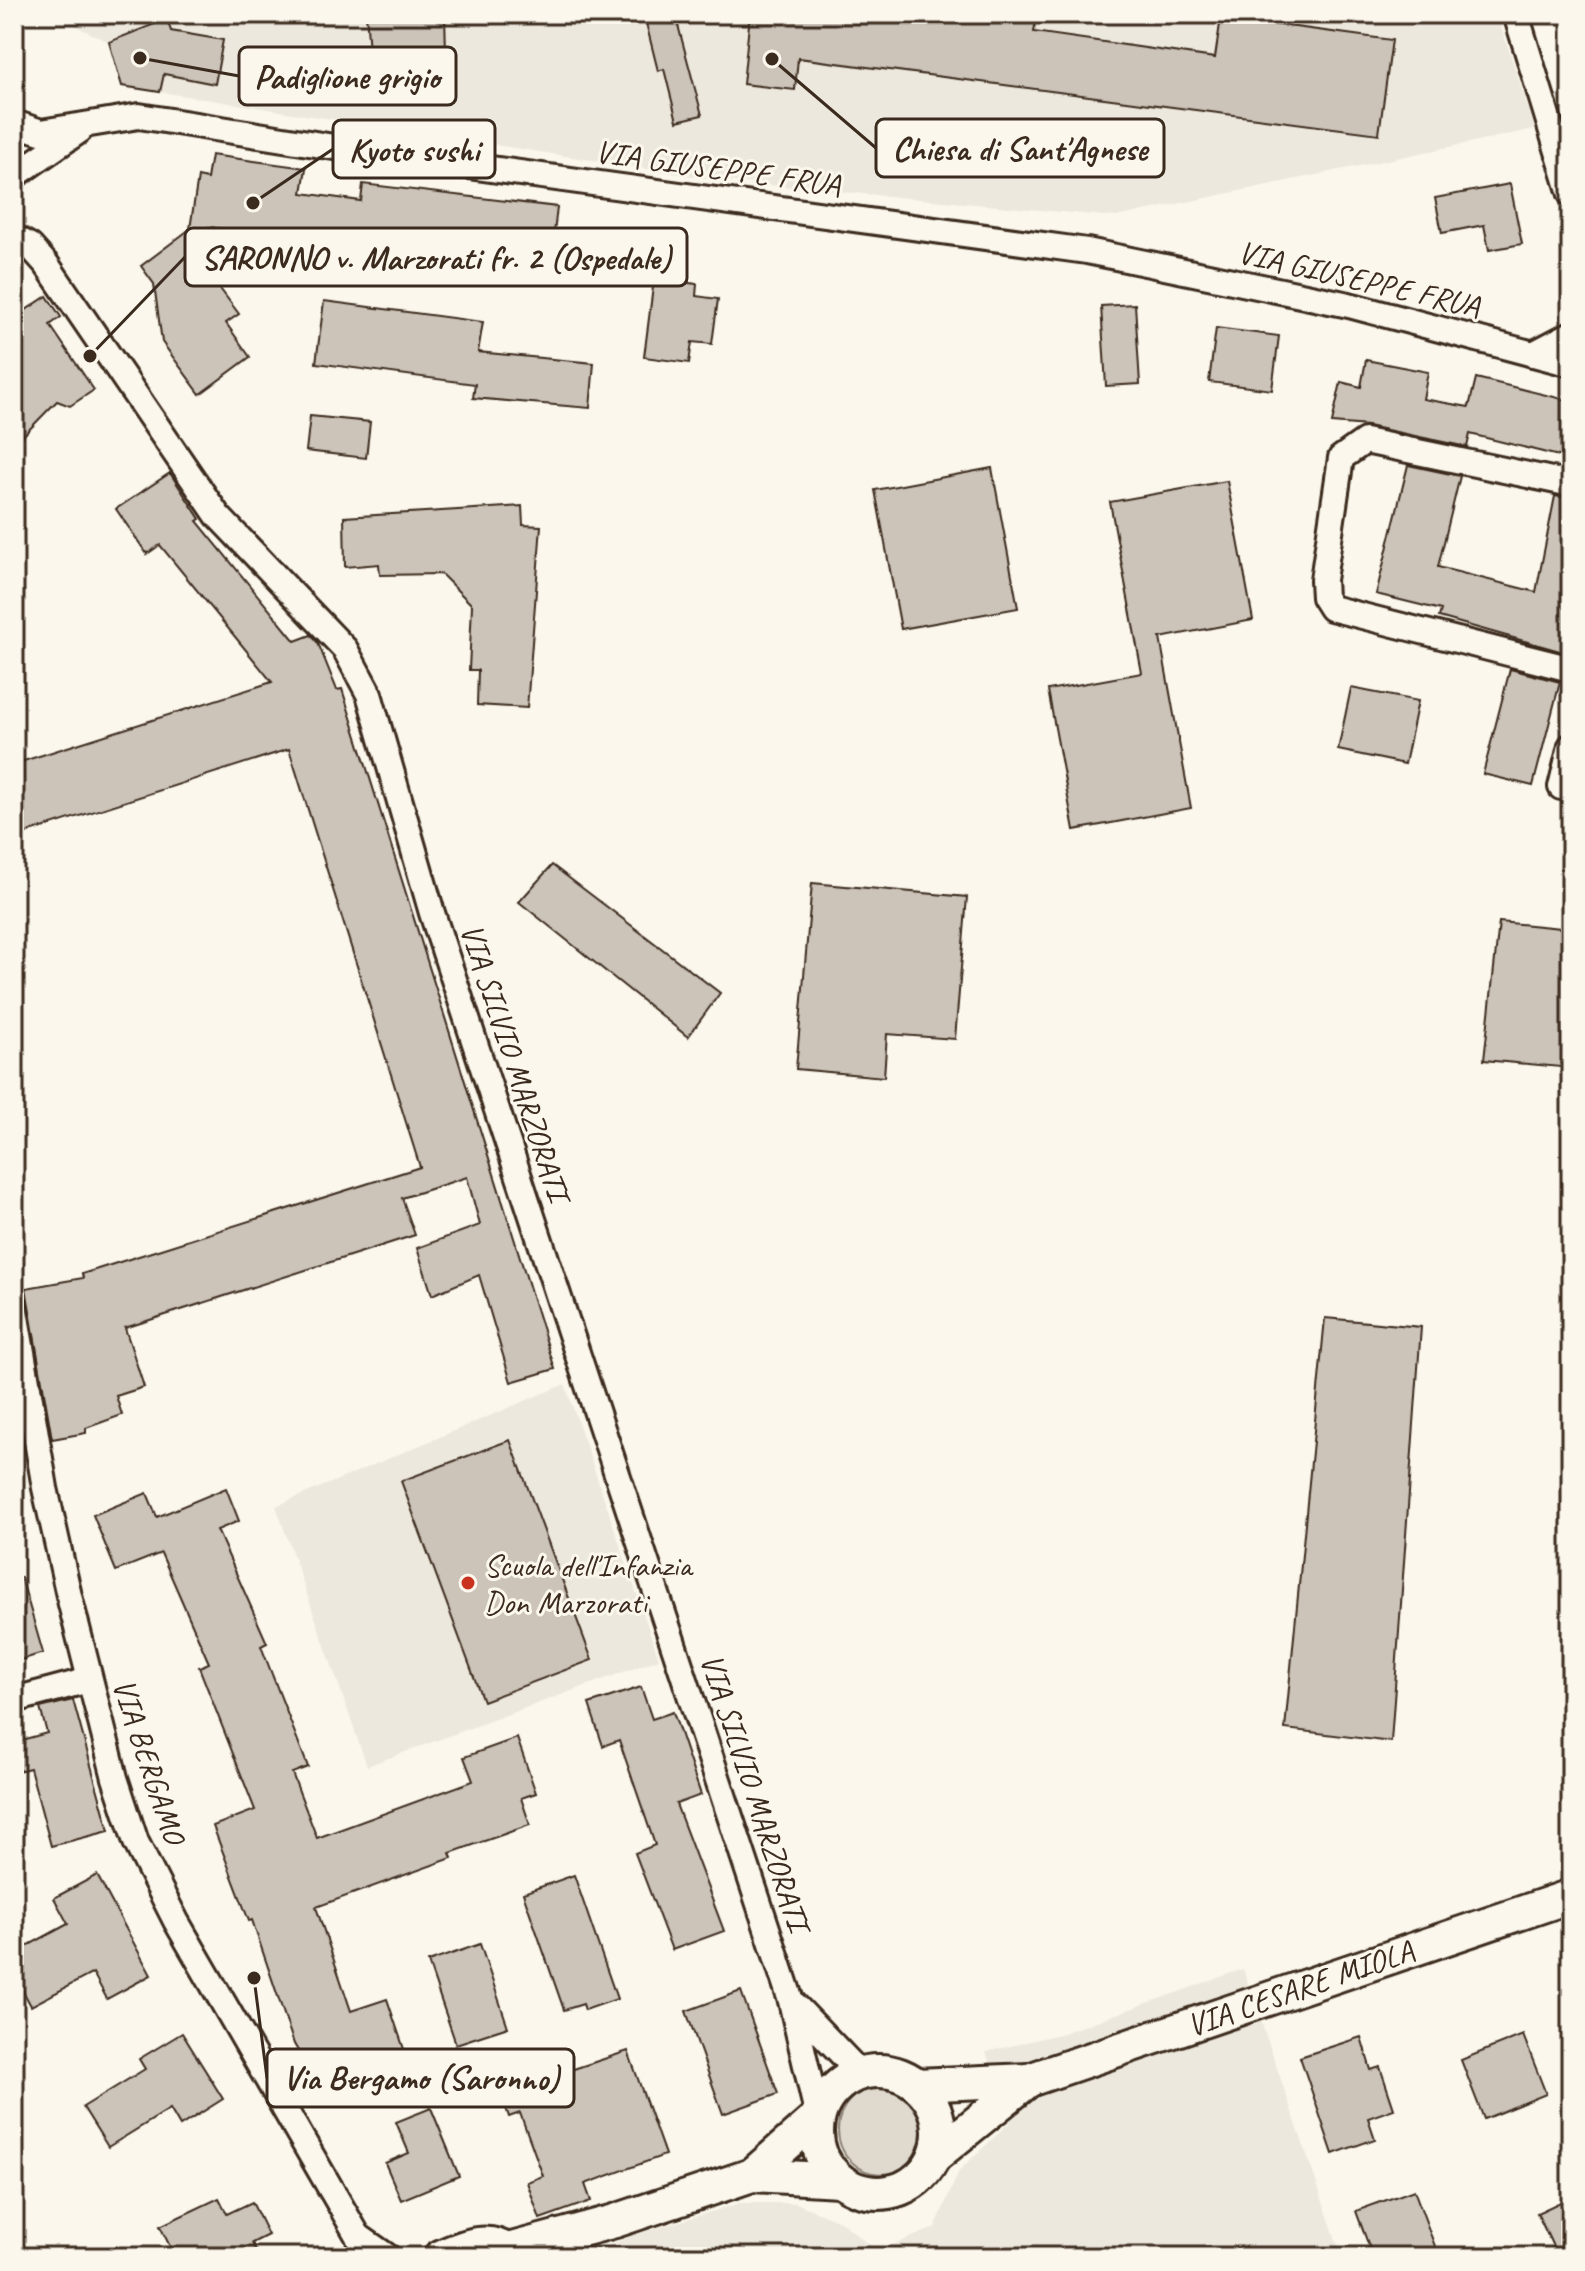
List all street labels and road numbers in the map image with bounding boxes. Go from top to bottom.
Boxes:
street label: VIA GIUSEPPE FRUA [593,131,844,206]
street label: VIA GIUSEPPE FRUA [1234,231,1485,327]
street label: VIA SILVIO MARZORATI [451,918,581,1211]
street label: VIA SILVIO MARZORATI [691,1648,821,1941]
street label: VIA BERGAMO [103,1673,196,1852]
street label: VIA CESARE MIOLA [1181,1930,1420,2046]

